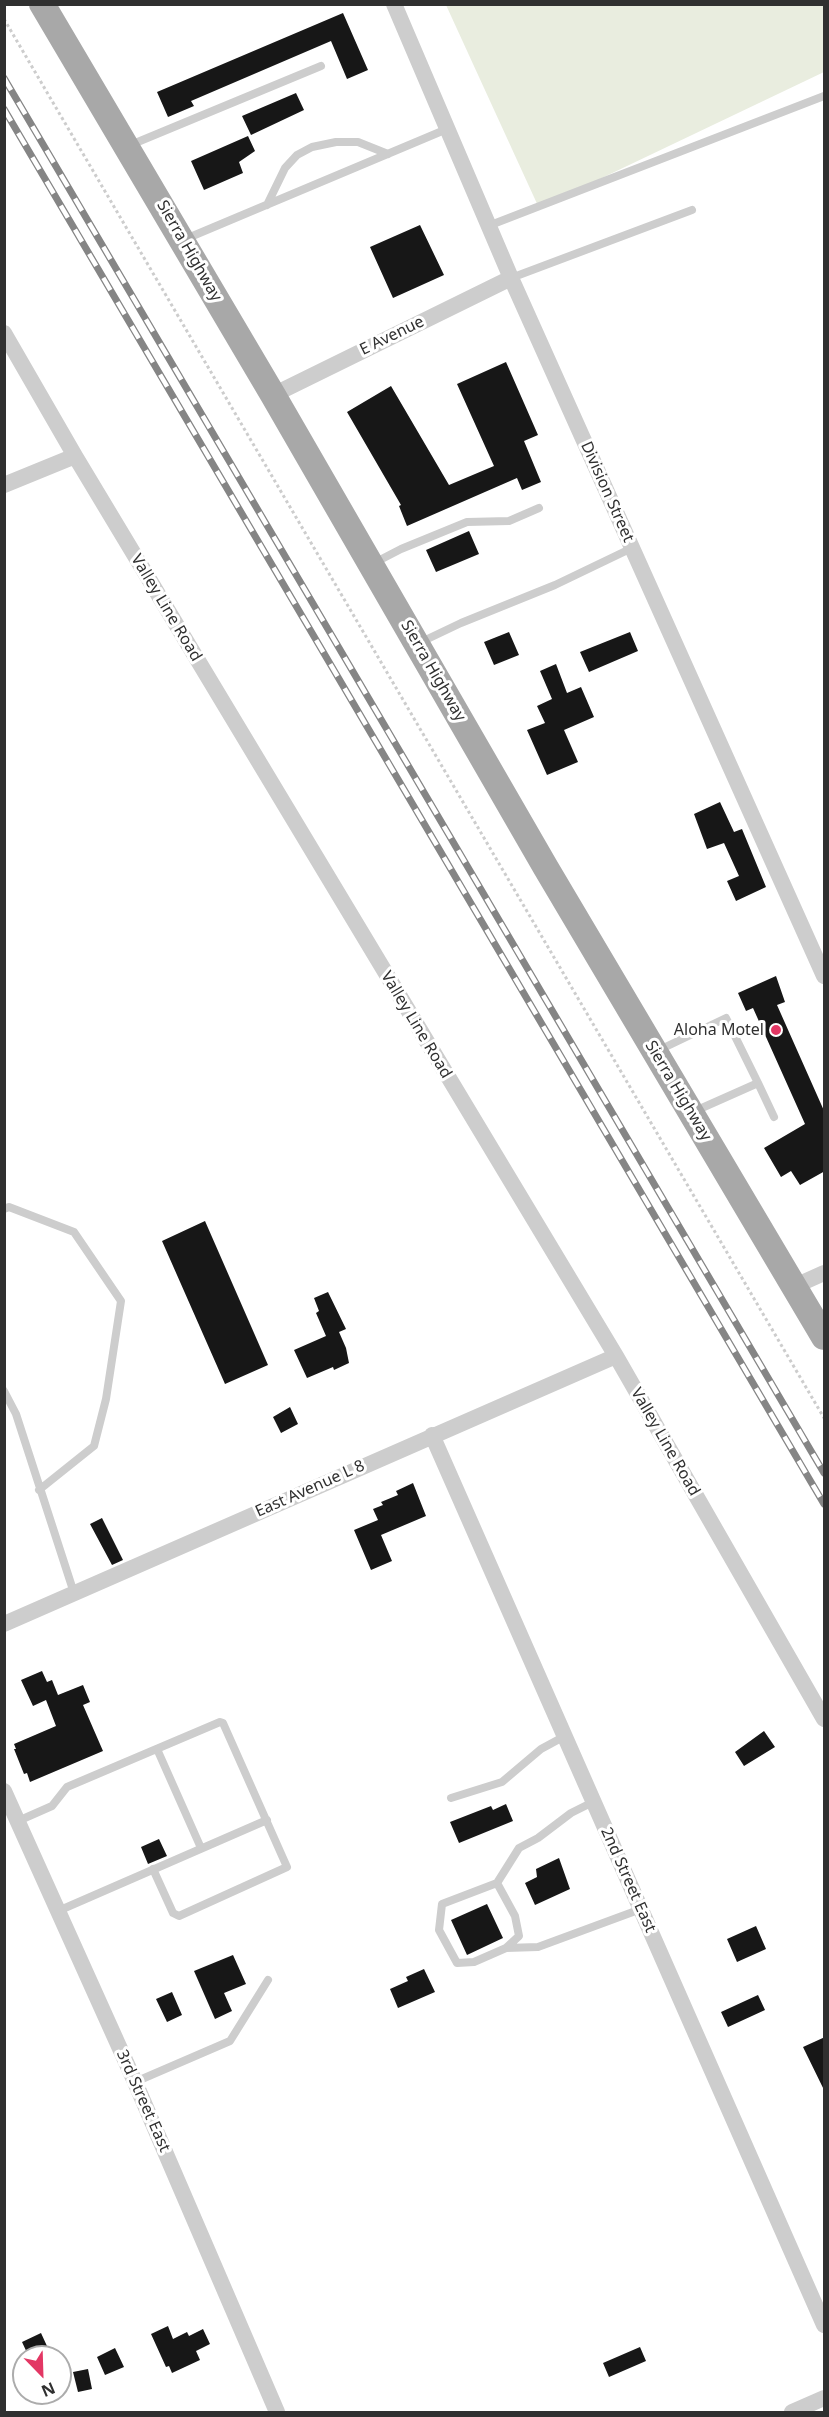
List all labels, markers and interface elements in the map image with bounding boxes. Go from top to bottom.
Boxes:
street label: Sierra Highway [152,197,226,305]
street label: E Avenue [357,312,427,360]
street label: Division Street [576,439,638,545]
street label: Valley Line Road [126,551,206,665]
street label: Sierra Highway [396,617,470,725]
street label: Valley Line Road [376,968,456,1082]
place label: Aloha Motel [674,1020,764,1040]
marker: Aloha Motel [769,1023,783,1037]
street label: Sierra Highway [641,1037,715,1145]
street label: Valley Line Road [626,1385,704,1499]
street label: East Avenue L 8 [252,1456,368,1522]
street label: 2nd Street East [596,1824,660,1936]
street label: 3rd Street East [112,2047,174,2155]
north arrow [12,2345,72,2405]
text: N [38,2377,59,2402]

